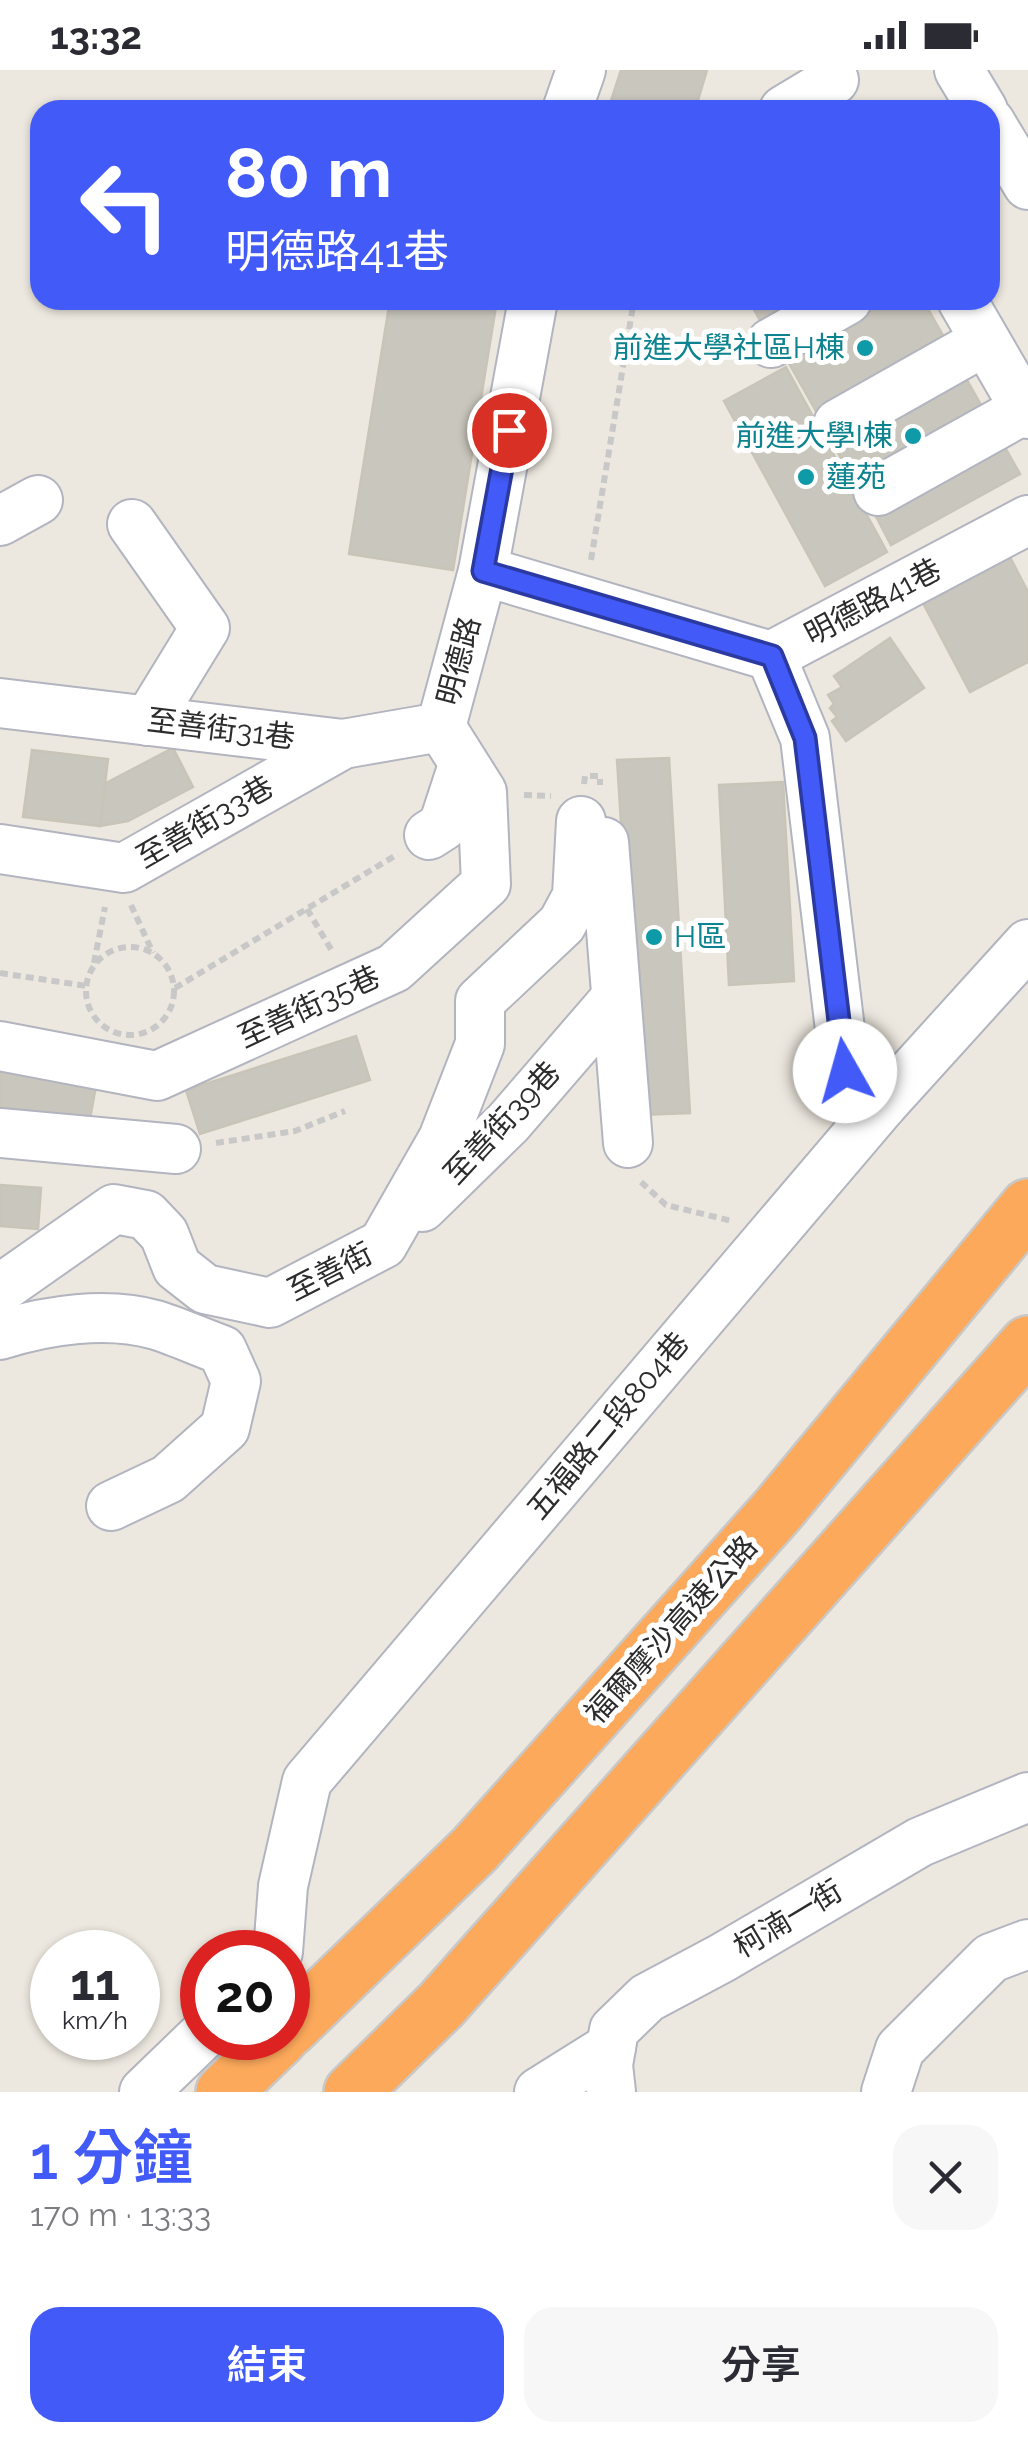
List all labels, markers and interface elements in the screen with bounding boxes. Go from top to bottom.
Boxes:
text: 13:32 [50,13,142,58]
text: 80 m [225,131,392,213]
icon: left [60,140,190,270]
text: 明德路41巷 [225,225,449,278]
place label: 前進大學社區H棟 [613,330,845,365]
marker: 前進大學社區H棟 [854,337,876,359]
pin [467,388,552,473]
icon: arrive [482,403,537,458]
place label: 前進大學I棟 [736,418,893,453]
marker: 前進大學I棟 [902,425,924,447]
place label: 蓮苑 [826,459,886,494]
marker: 蓮苑 [795,466,817,488]
street label: 明德路41巷 [799,551,947,652]
street label: 明德路 [430,613,487,709]
street label: 至善街31巷 [145,702,297,755]
street label: 至善街33巷 [130,768,279,875]
place label: H區 [674,919,726,954]
marker: H區 [643,926,665,948]
street label: 至善街35巷 [232,958,385,1055]
position arrow [793,1019,897,1123]
street label: 至善街39巷 [436,1055,567,1191]
street label: 至善街 [282,1236,378,1308]
street label: 五福路二段804巷 [519,1325,696,1526]
street label: 福爾摩沙高速公路 [577,1529,764,1731]
street label: 柯湳一街 [727,1873,848,1964]
speed limit sign: 20 [180,1930,310,2060]
text: 11 [70,1953,120,2012]
text: km/h [62,2005,128,2035]
text: 1 分鐘 [30,2123,193,2193]
button: close [893,2125,998,2230]
text: 170 m · 13:33 [30,2196,211,2233]
button: 結束 [30,2307,504,2422]
button: 分享 [524,2307,998,2422]

